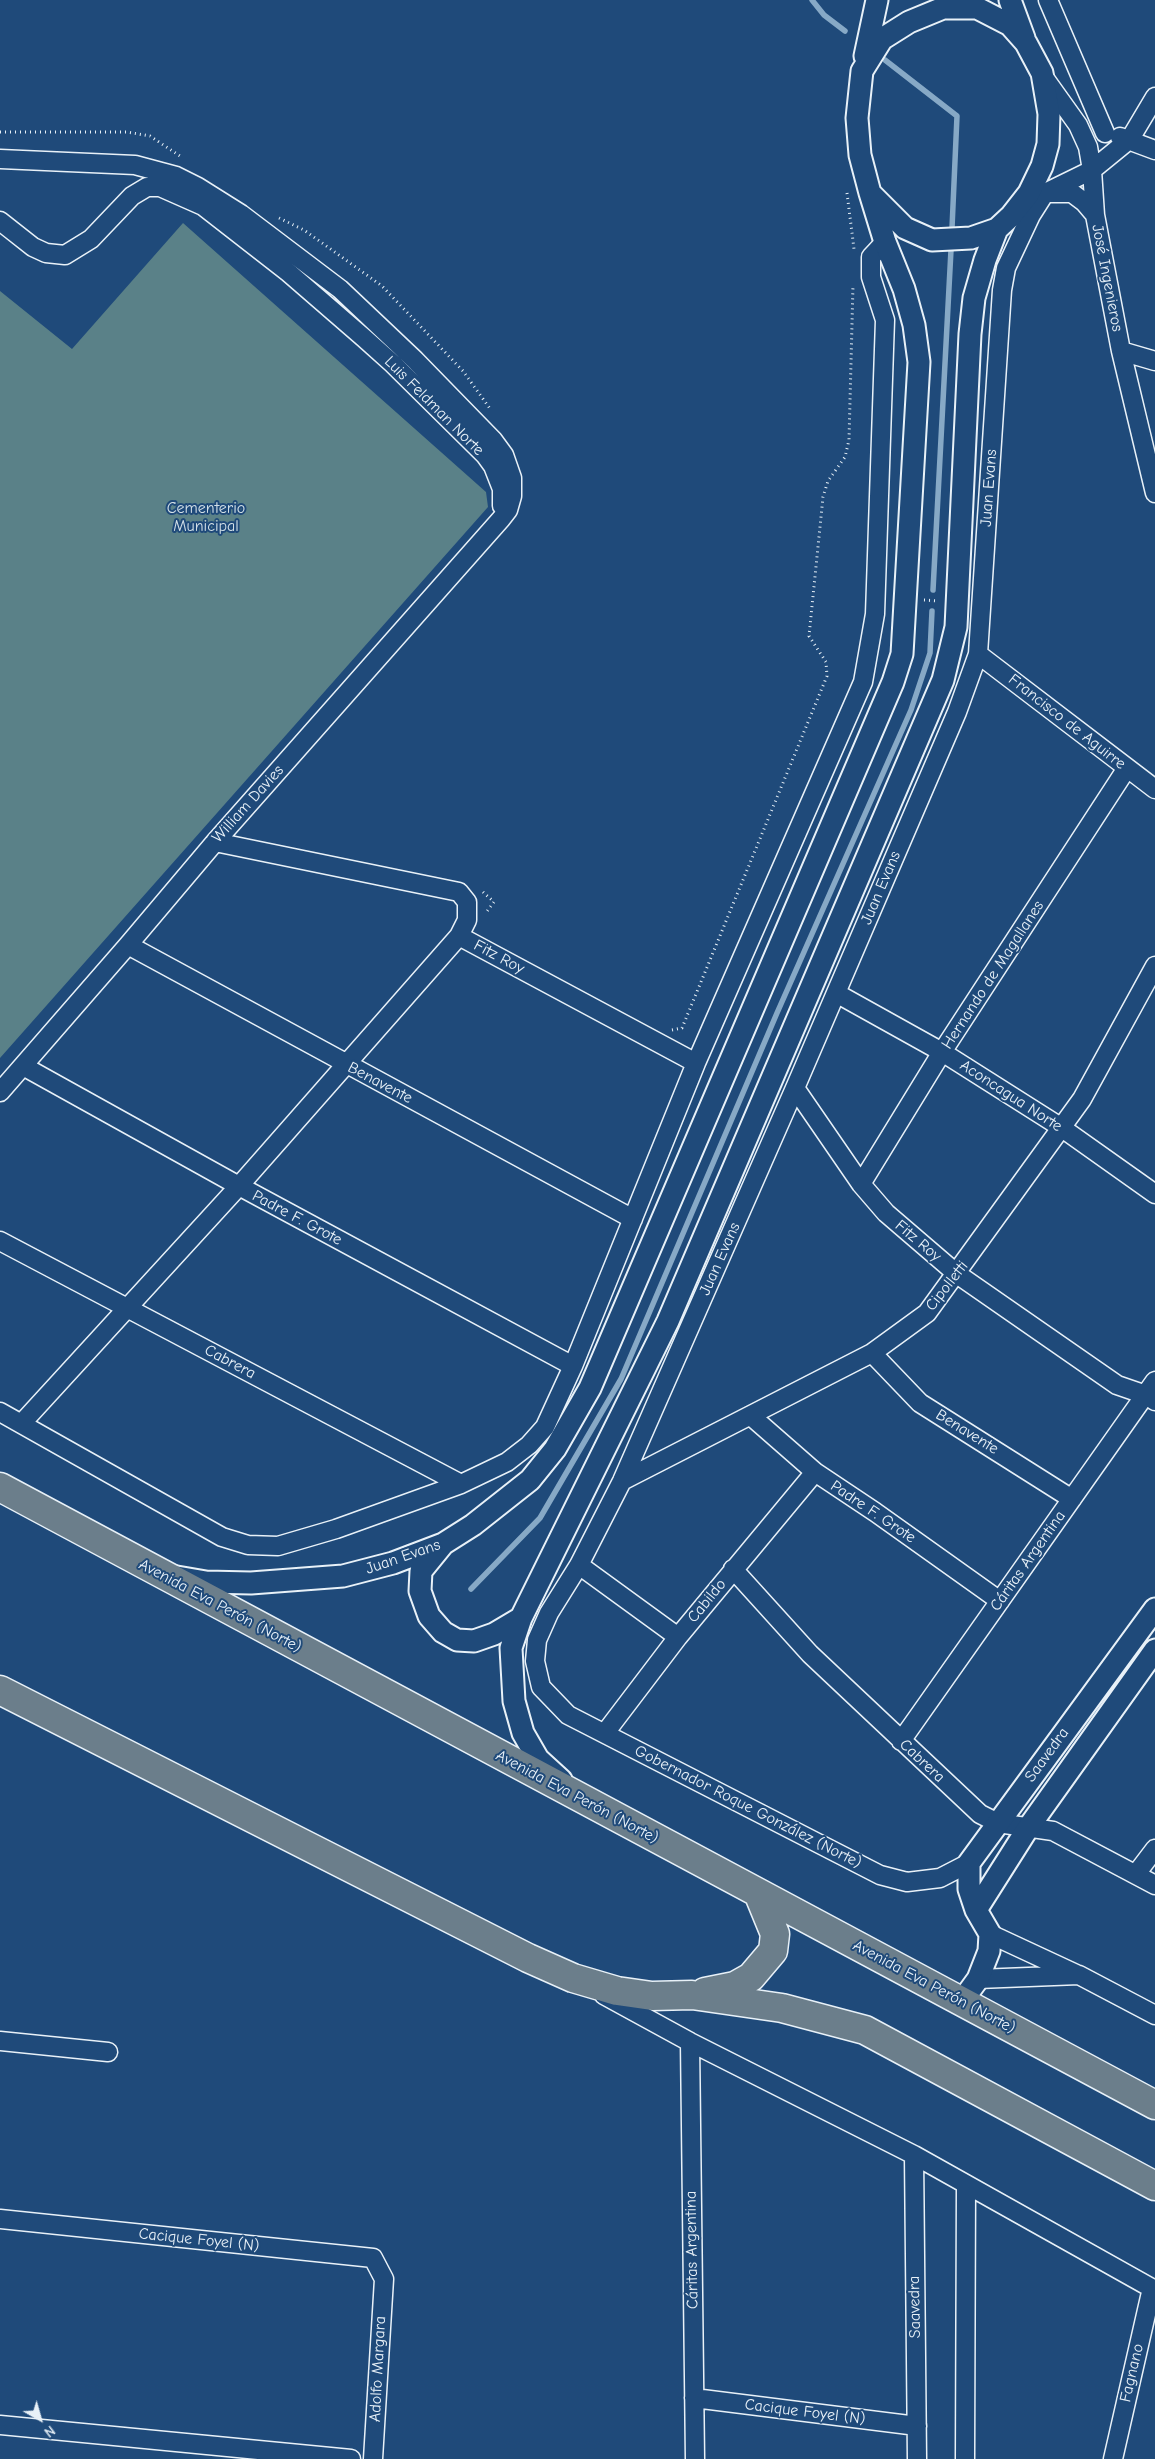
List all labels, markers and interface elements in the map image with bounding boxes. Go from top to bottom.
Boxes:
street label: José Ingenieros [1087,223,1127,333]
street label: Luis Feldman Norte [380,352,488,460]
street label: Juan Evans [977,449,1001,527]
park label: Cementerio Municipal [167,498,245,536]
street label: Francisco de Aguirre [1004,670,1130,774]
street label: William Davies [208,761,288,847]
street label: Juan Evans [857,848,905,928]
street label: Hernando de Magallanes [938,897,1048,1053]
street label: Fitz Roy [470,936,528,978]
street label: Aconcagua Norte [956,1056,1066,1136]
street label: Benavente [344,1058,416,1108]
street label: Padre F. Grote [249,1186,345,1250]
street label: Fitz Roy [891,1216,945,1266]
street label: Juan Evans [695,1220,745,1298]
street label: Cipolletti [922,1257,972,1315]
street label: Cabrera [201,1341,259,1383]
street label: Benavente [932,1405,1002,1459]
street label: Padre F. Grote [827,1476,919,1548]
street label: Cáritas Argentina [986,1507,1070,1615]
street label: Juan Evans [363,1535,443,1579]
street label: Avenida Eva Perón (Norte) [135,1555,305,1657]
street label: Cabildo [684,1575,730,1627]
street label: Saavedra [1021,1724,1073,1786]
street label: Cabrera [895,1735,949,1787]
street label: Gobernador Roque González (Norte) [631,1741,865,1873]
street label: Avenida Eva Perón (Norte) [492,1746,662,1848]
street label: Avenida Eva Perón (Norte) [849,1936,1019,2038]
street label: Cáritas Argentina [681,2191,703,2309]
street label: Cacique Foyel (N) [138,2224,260,2256]
street label: Saavedra [905,2276,925,2338]
street label: Adolfo Margara [366,2315,390,2423]
street label: Fagnano [1116,2342,1148,2404]
north arrow [15,2394,65,2444]
street label: Cacique Foyel (N) [744,2395,866,2429]
text: N [41,2422,58,2441]

